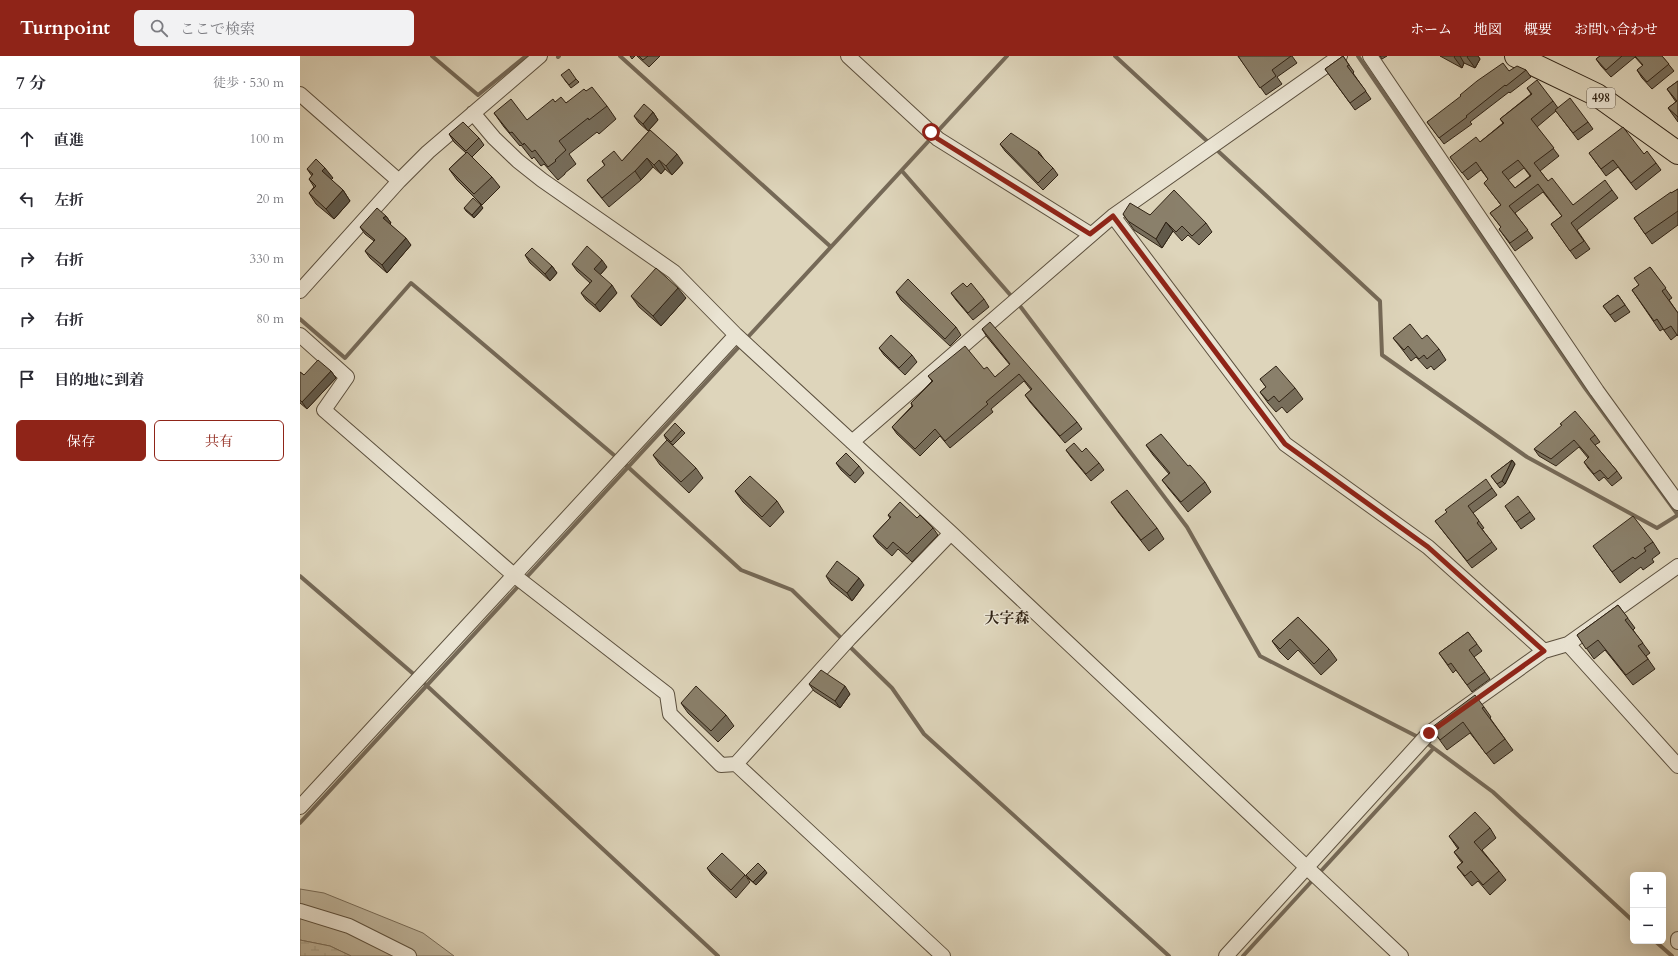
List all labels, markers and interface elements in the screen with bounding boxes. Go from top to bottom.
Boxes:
search box [134,10,414,46]
text: Turnpoint [20,15,110,41]
icon: search [148,17,170,39]
text: ここで検索 [180,19,255,39]
text: ホーム [1410,20,1452,39]
text: 地図 [1474,20,1502,39]
text: 概要 [1524,20,1552,39]
text: お問い合わせ [1574,20,1658,39]
text: 7 分 [16,72,46,95]
text: 徒歩 · 530 m [213,74,284,92]
road number: 498 [1587,88,1615,108]
route start [922,123,940,141]
icon: ahead [16,128,38,150]
text: 直進 [54,130,84,150]
text: 100 m [250,130,284,148]
icon: left [16,188,38,210]
text: 左折 [54,190,84,210]
text: 20 m [256,190,284,208]
icon: right [16,248,38,270]
text: 右折 [54,250,84,270]
text: 330 m [250,250,284,268]
icon: right [16,308,38,330]
text: 右折 [54,310,84,330]
text: 80 m [256,310,284,328]
icon: arrive [16,368,38,390]
text: 目的地に到着 [54,370,144,390]
button: 保存 [16,420,146,461]
button: 共有 [154,420,284,461]
district label: 大字森 [984,608,1030,628]
route end [1420,724,1438,742]
map controls [1630,872,1666,944]
button: + [1630,872,1666,908]
button: − [1630,908,1666,944]

